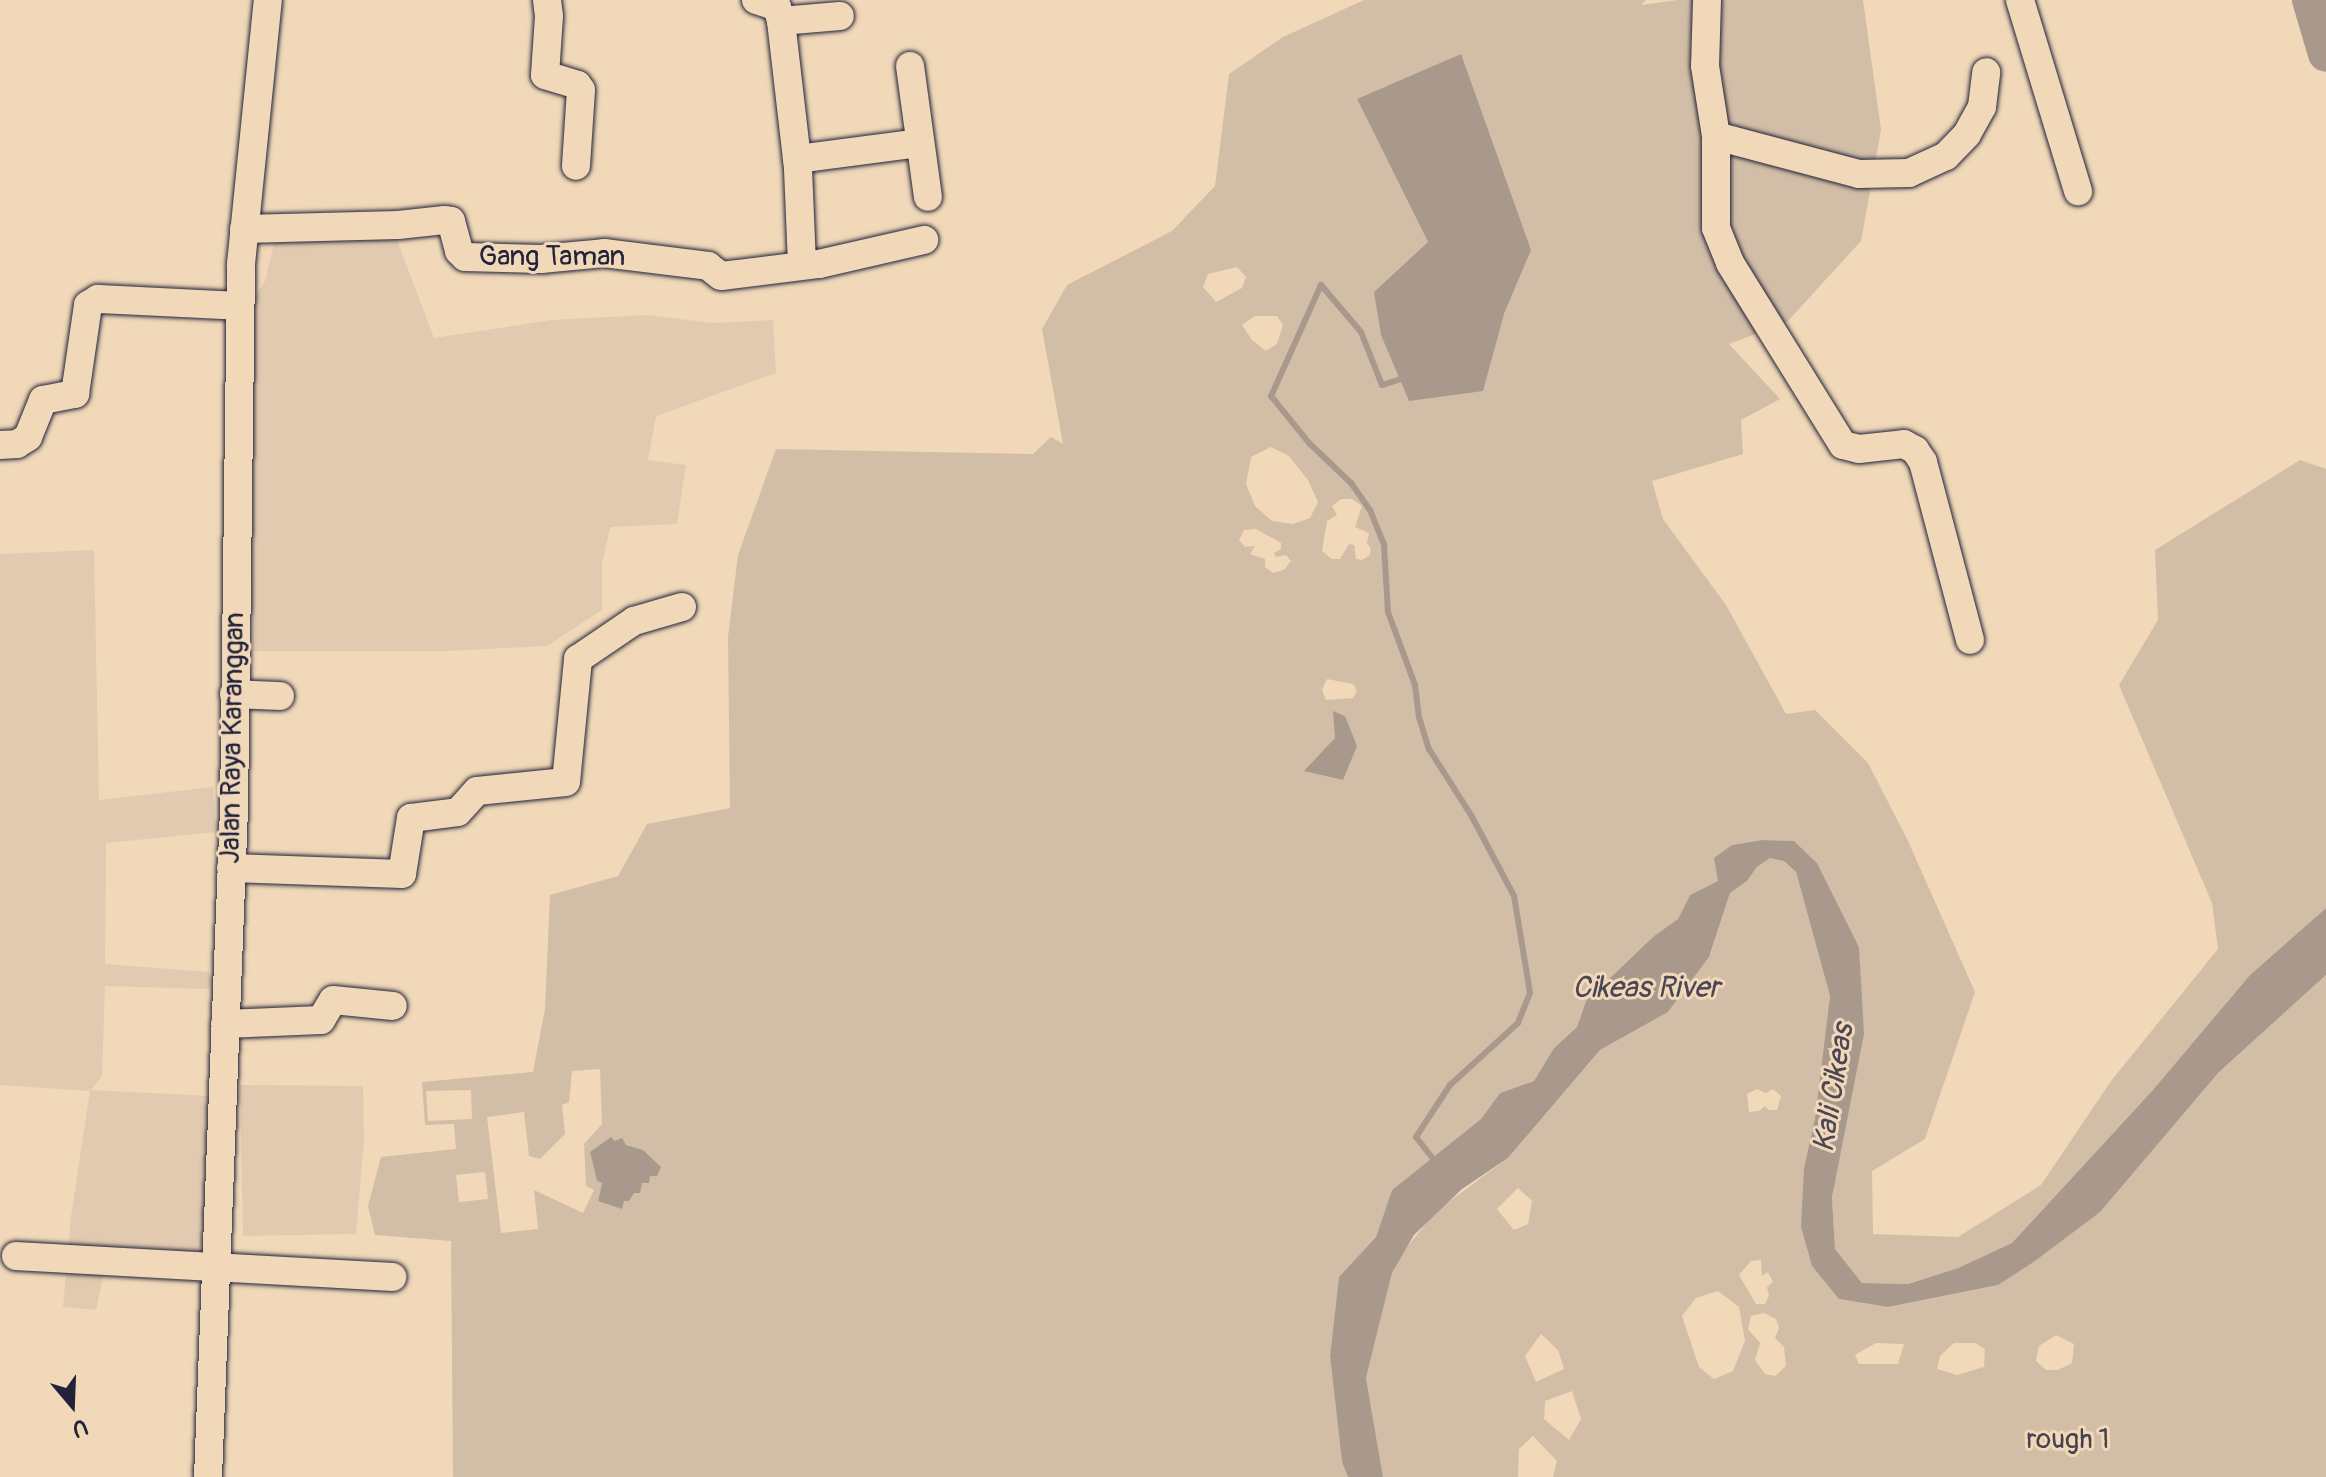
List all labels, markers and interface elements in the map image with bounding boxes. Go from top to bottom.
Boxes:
street label: Gang Taman [479,240,625,274]
street label: Jalan Raya Karanggan [214,612,252,864]
water label: Cikeas River [1572,970,1720,1006]
water label: Kali Cikeas [1806,1021,1862,1155]
north arrow [32,1365,112,1445]
text: U [68,1412,91,1443]
park label: rough 1 [2026,1423,2110,1457]

